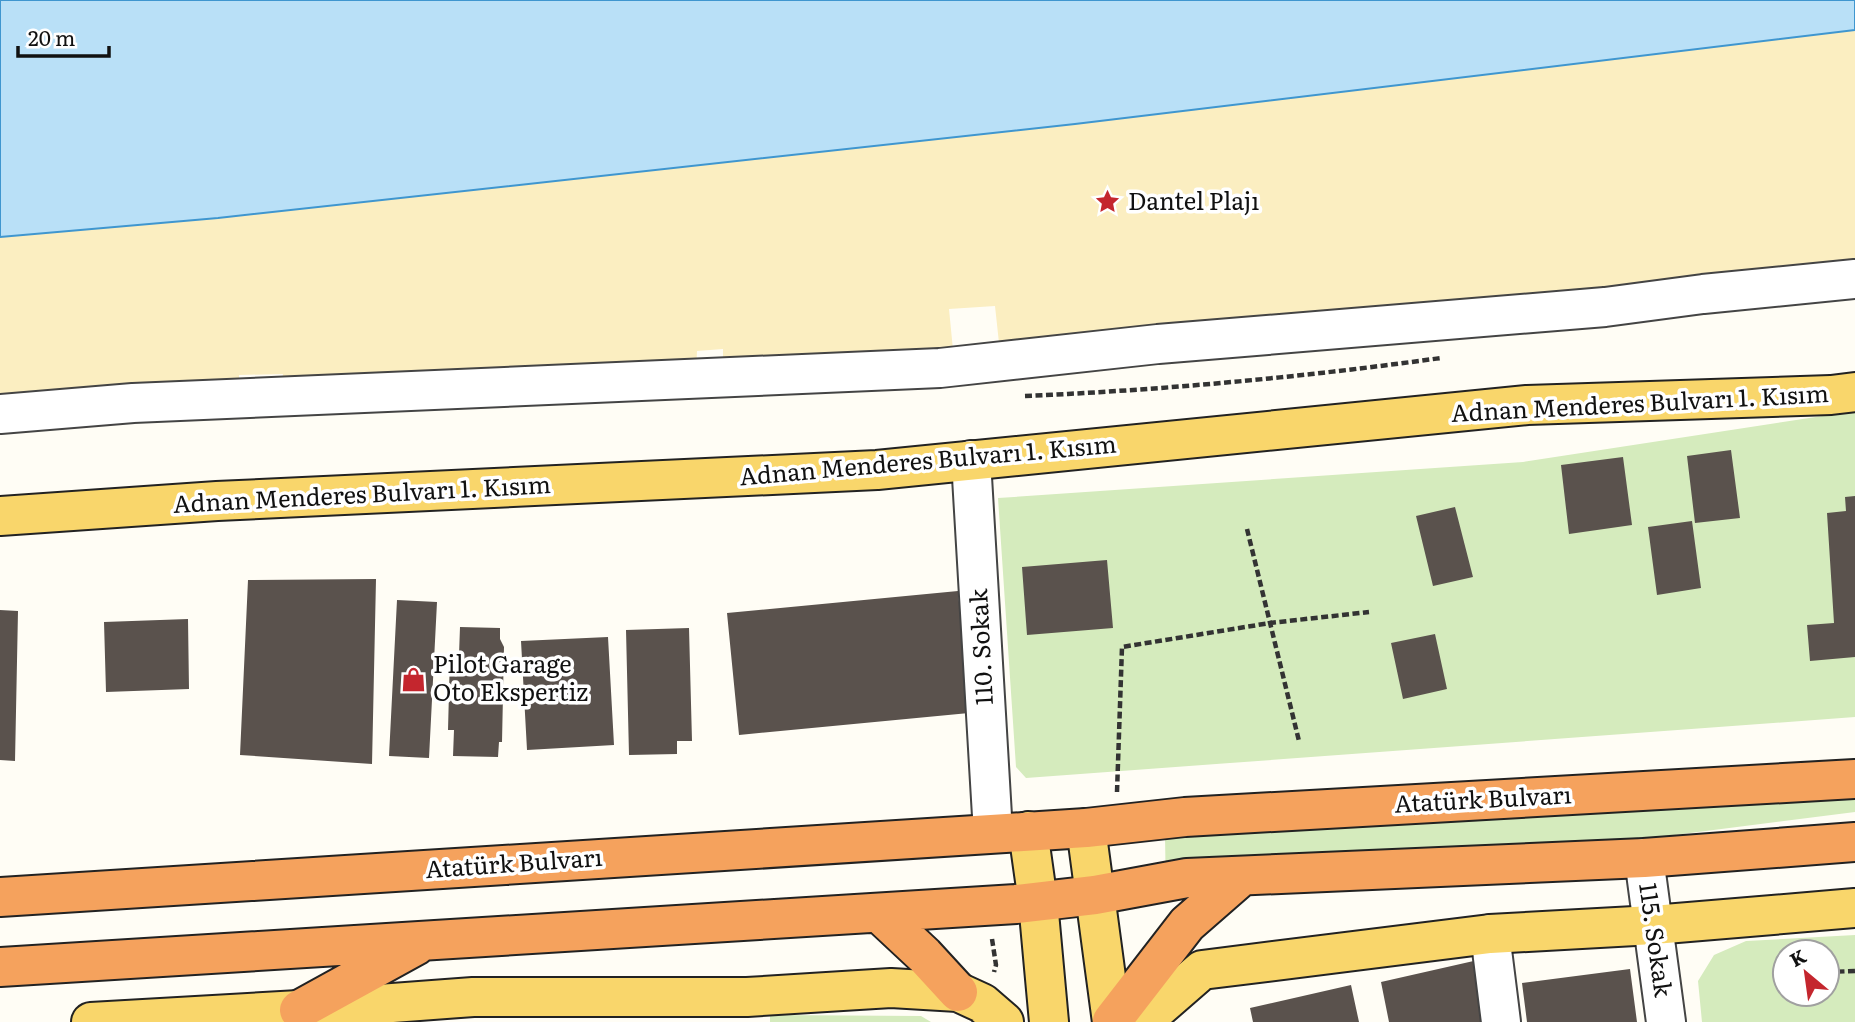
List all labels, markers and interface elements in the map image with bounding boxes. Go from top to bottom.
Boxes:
scale bar [18,14,108,58]
text: 20 m [28,21,75,52]
place label: Dantel Plajı [1128,182,1259,217]
place icon: Dantel Plajı [1094,188,1122,216]
street label: Adnan Menderes Bulvarı 1. Kısım [1450,374,1830,429]
street label: Adnan Menderes Bulvarı 1. Kısım [738,425,1118,492]
street label: Adnan Menderes Bulvarı 1. Kısım [172,465,552,520]
street label: 110. Sokak [959,588,1000,706]
place label: Pilot Garage Oto Ekspertiz [433,645,588,708]
shop icon: Pilot Garage Oto Ekspertiz [399,665,427,693]
street label: Atatürk Bulvarı [1393,775,1572,820]
street label: Atatürk Bulvarı [424,838,604,885]
street label: 115. Sokak [1632,880,1683,999]
north arrow [1771,938,1841,1008]
text: K [1784,941,1811,973]

